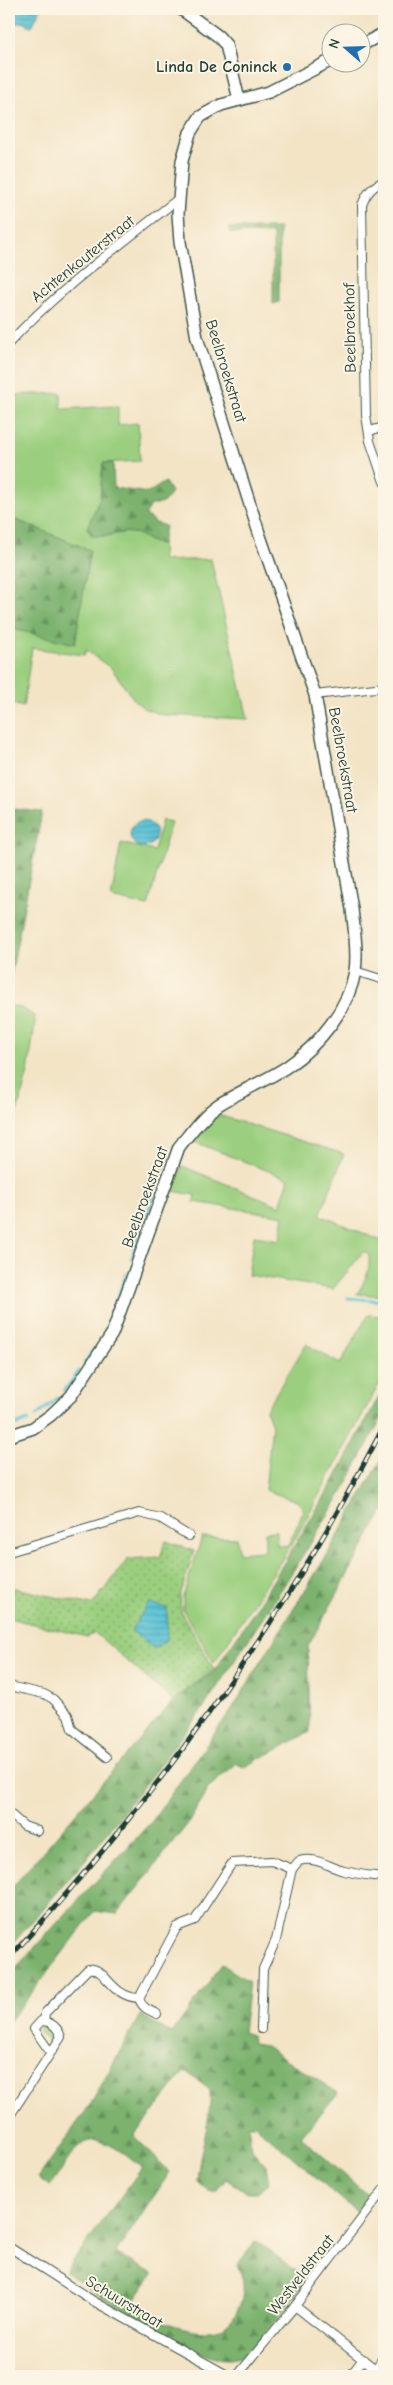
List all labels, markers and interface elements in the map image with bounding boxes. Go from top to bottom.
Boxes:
north arrow [320,22,370,72]
text: N [325,37,344,51]
place label: Linda De Coninck [156,58,277,76]
marker: Linda De Coninck [281,61,293,73]
street label: Achtenkouterstraat [28,212,139,306]
street label: Beelbroekhof [340,281,360,373]
street label: Beelbroekstraat [202,317,250,425]
street label: Beelbroekstraat [325,706,361,815]
street label: Beelbroekstraat [118,1143,172,1250]
street label: Westveldstraat [264,2231,338,2319]
street label: Schuurstraat [82,2272,166,2332]

